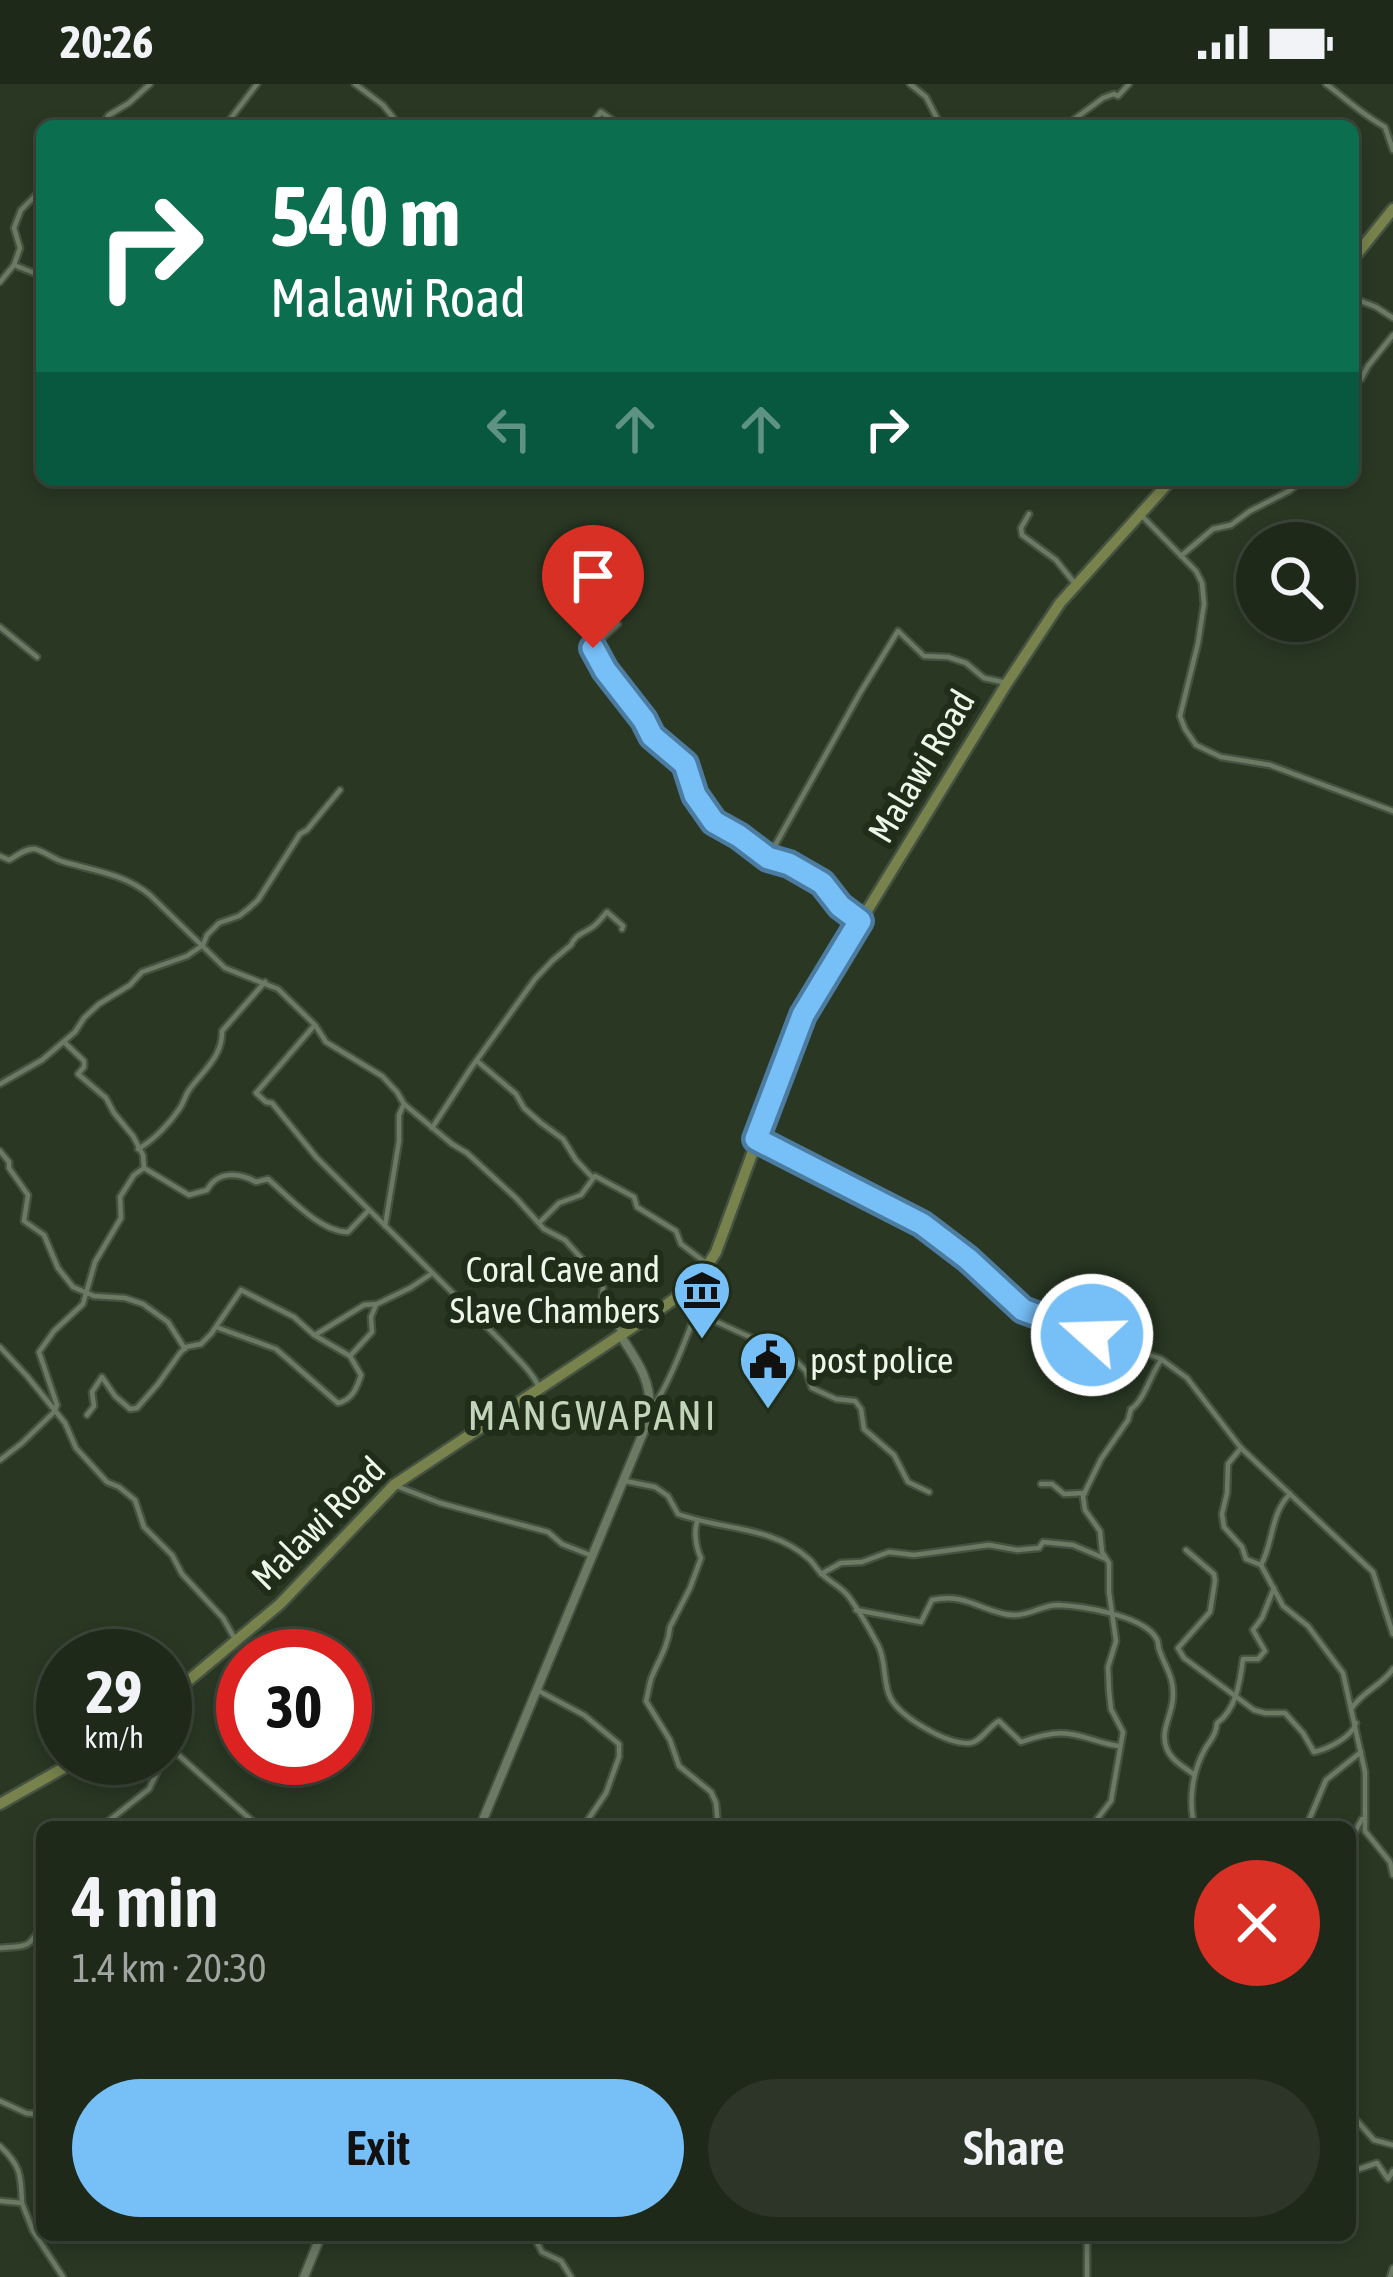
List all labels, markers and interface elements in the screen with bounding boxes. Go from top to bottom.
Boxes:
text: 20:26 [60,16,154,68]
icon: right [72,168,228,324]
text: 540 m [270,168,460,264]
text: Malawi Road [270,267,526,328]
icon: left [476,396,542,462]
icon: ahead [602,396,668,462]
icon: ahead [728,396,794,462]
icon: right [854,396,920,462]
map controls [1236,522,1356,642]
button: search [1236,522,1356,642]
pin [542,525,644,648]
icon: arrive [560,543,626,609]
street label: Malawi Road [859,682,983,850]
place label: Coral Cave and Slave Chambers [450,1248,660,1331]
museum icon: Coral Cave and Slave Chambers [671,1259,733,1341]
position arrow [1029,1272,1155,1398]
public building icon: post police [737,1329,799,1411]
place label: post police [810,1339,953,1381]
district label: MANGWAPANI [468,1391,718,1439]
street label: Malawi Road [243,1448,393,1598]
speed limit sign: 30 [216,1629,372,1785]
text: 29 [86,1657,142,1726]
text: km/h [84,1720,144,1754]
text: 4 min [72,1860,219,1942]
button: close [1194,1860,1320,1986]
text: 1.4 km · 20:30 [72,1946,266,1990]
button: Exit [72,2079,684,2217]
button: Share [708,2079,1320,2217]

